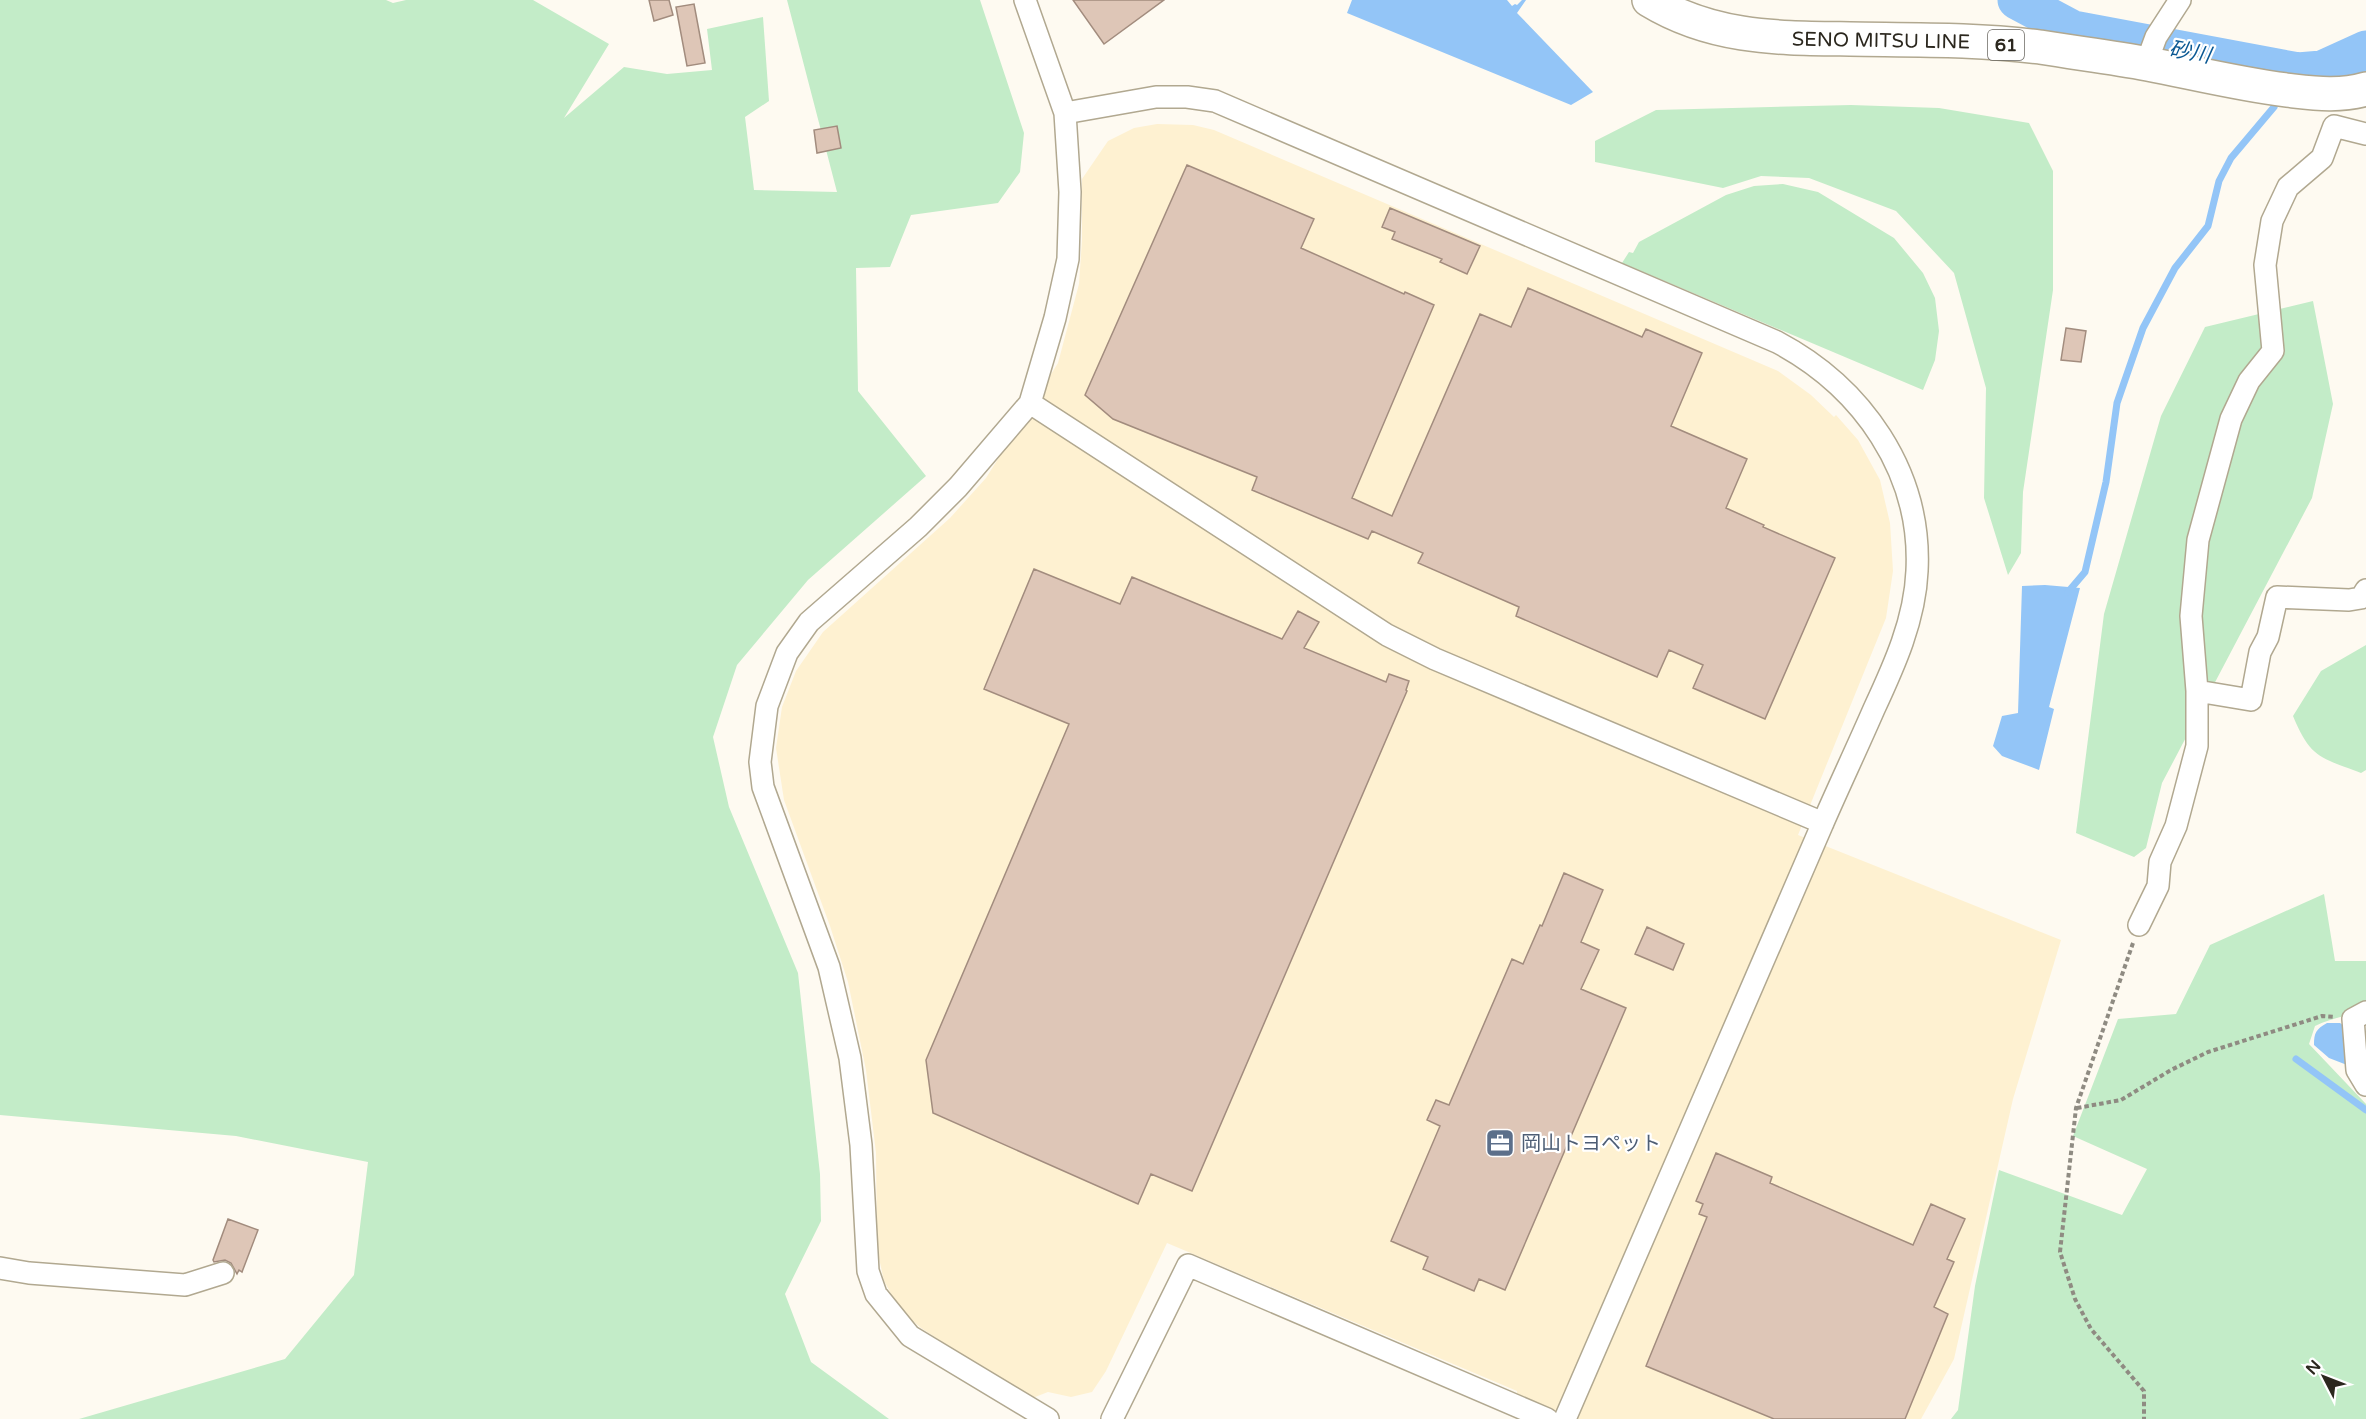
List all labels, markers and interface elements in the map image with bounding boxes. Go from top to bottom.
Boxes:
street label: SENO MITSU LINE [1792,27,1970,55]
road number: 61 [1988,30,2024,60]
water label: 砂川 [2167,37,2215,69]
office icon: 岡山トヨペット [1484,1127,1516,1159]
place label: 岡山トヨペット [1521,1132,1661,1156]
north arrow [2294,1347,2354,1407]
text: N [2302,1356,2325,1379]

